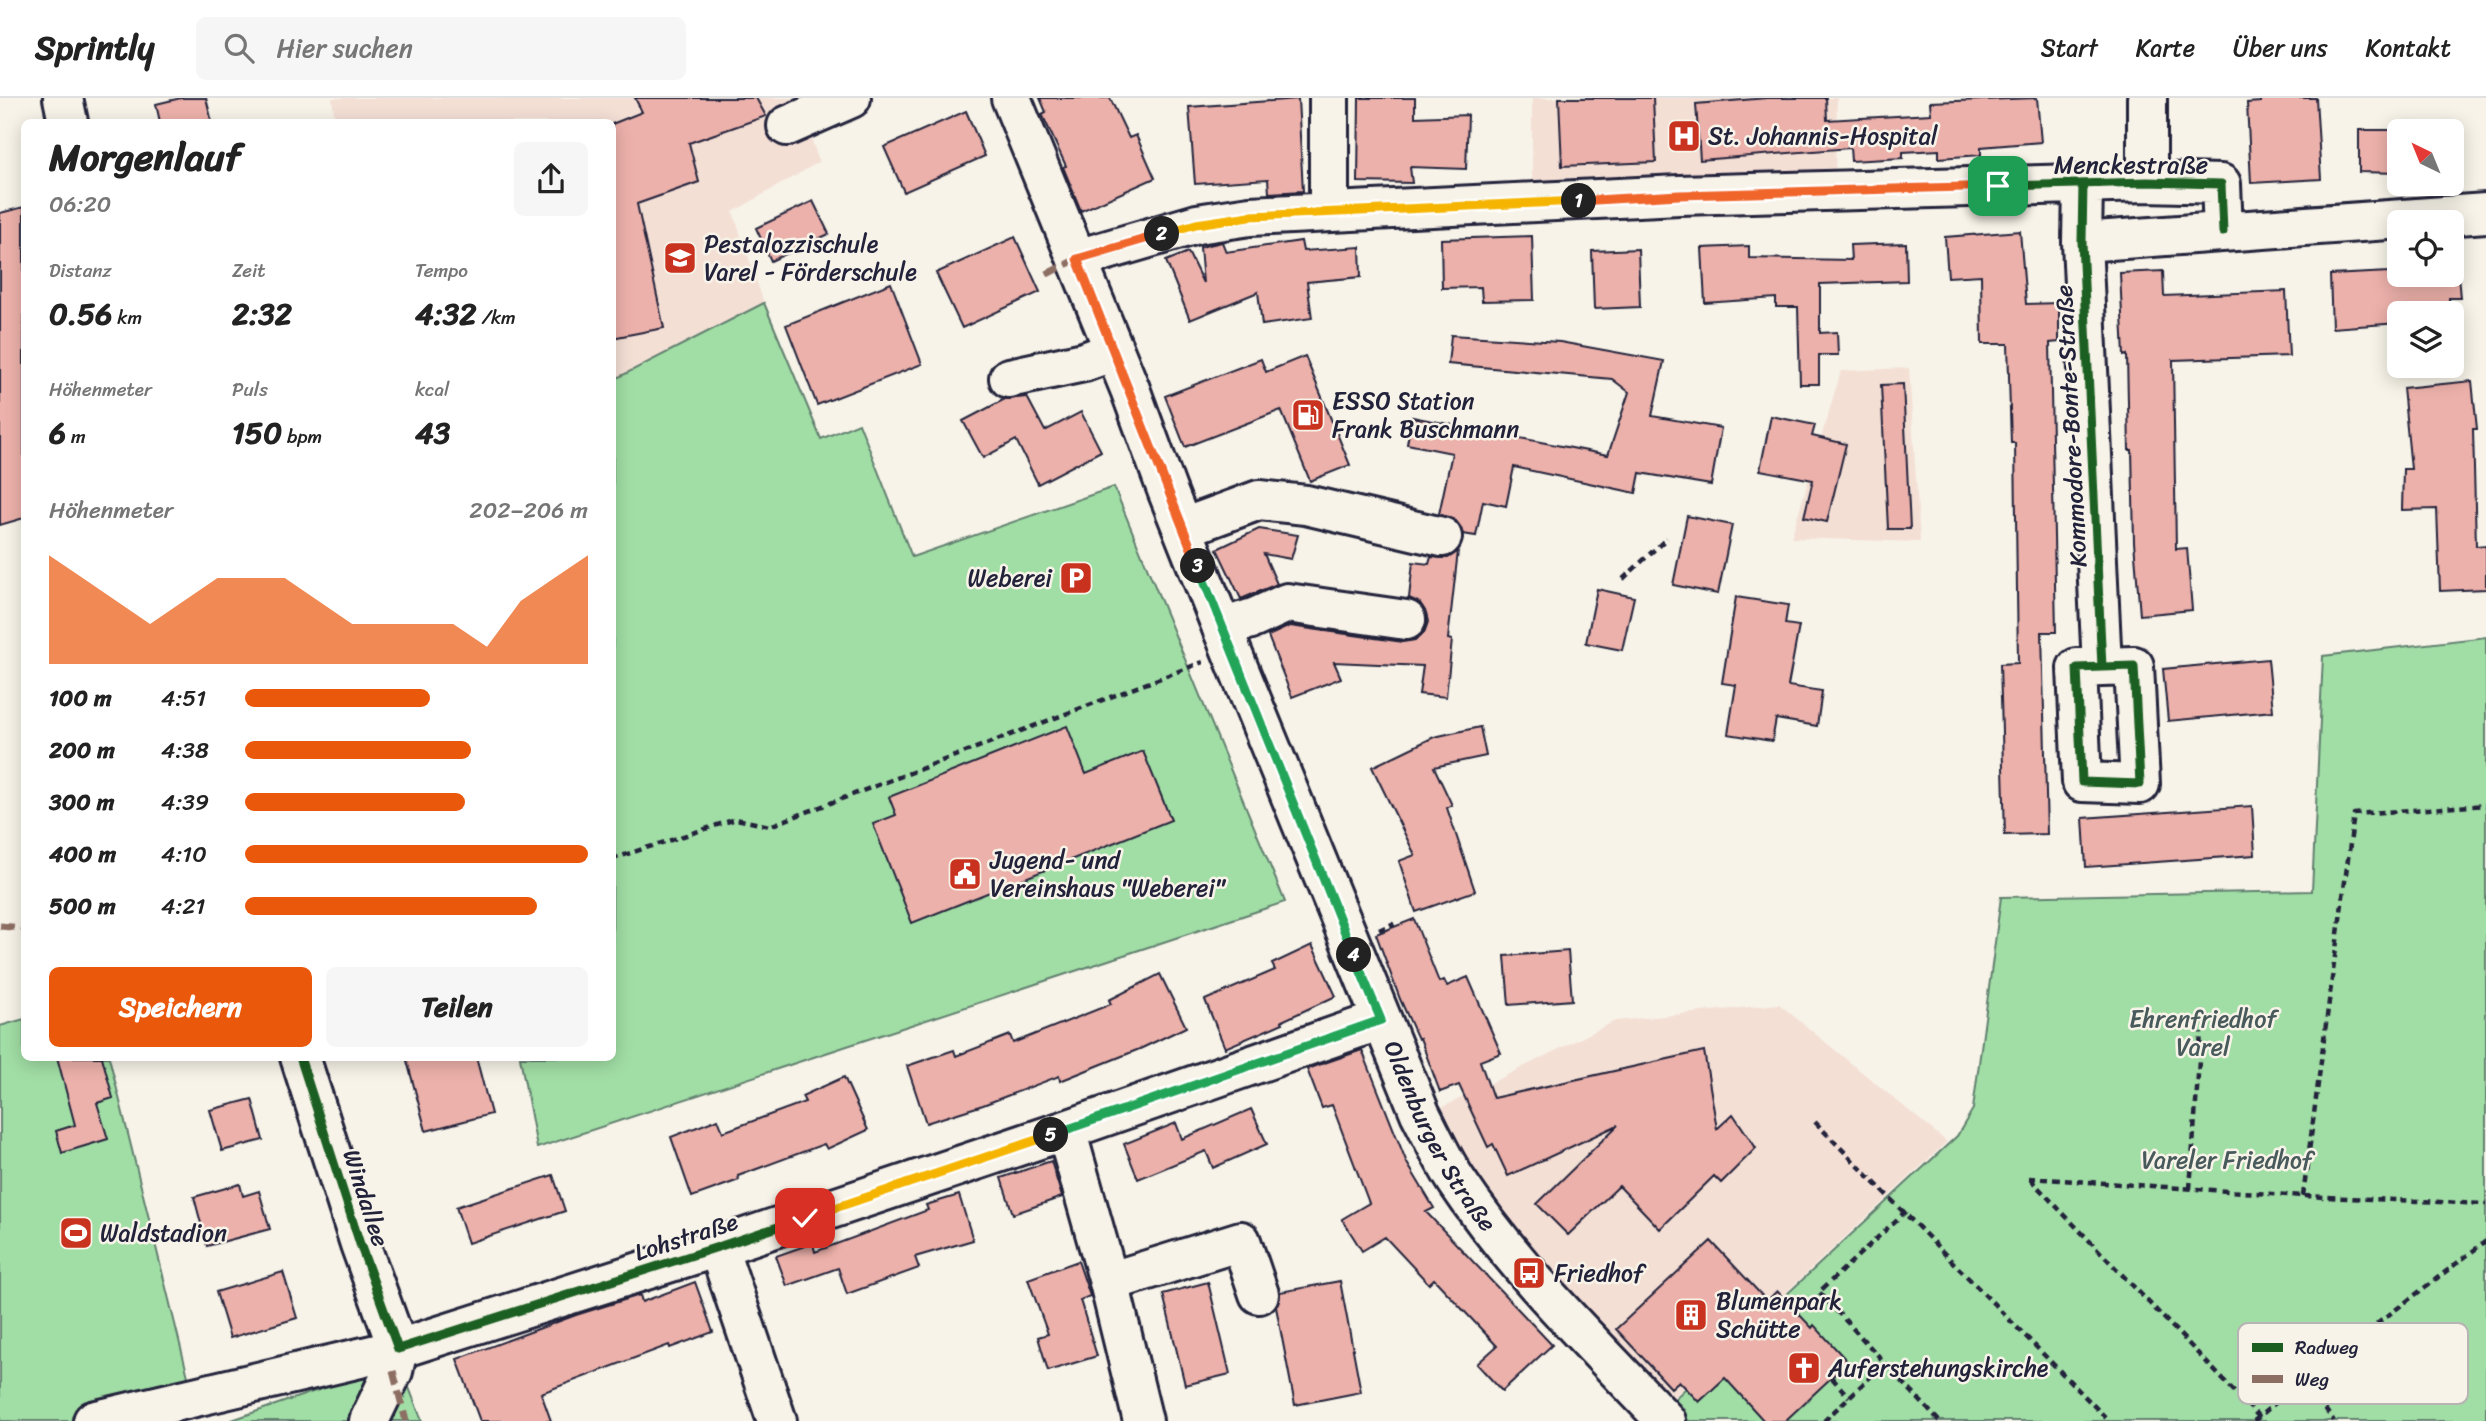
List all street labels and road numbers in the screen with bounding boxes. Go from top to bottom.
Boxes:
street label: Menckestraße [2054,144,2208,186]
street label: Kommodore-Bonte-Straße [2043,284,2099,568]
street label: Oldenburger Straße [1372,1034,1507,1241]
street label: Windallee [331,1144,401,1252]
street label: Lohstraße [629,1200,744,1273]

